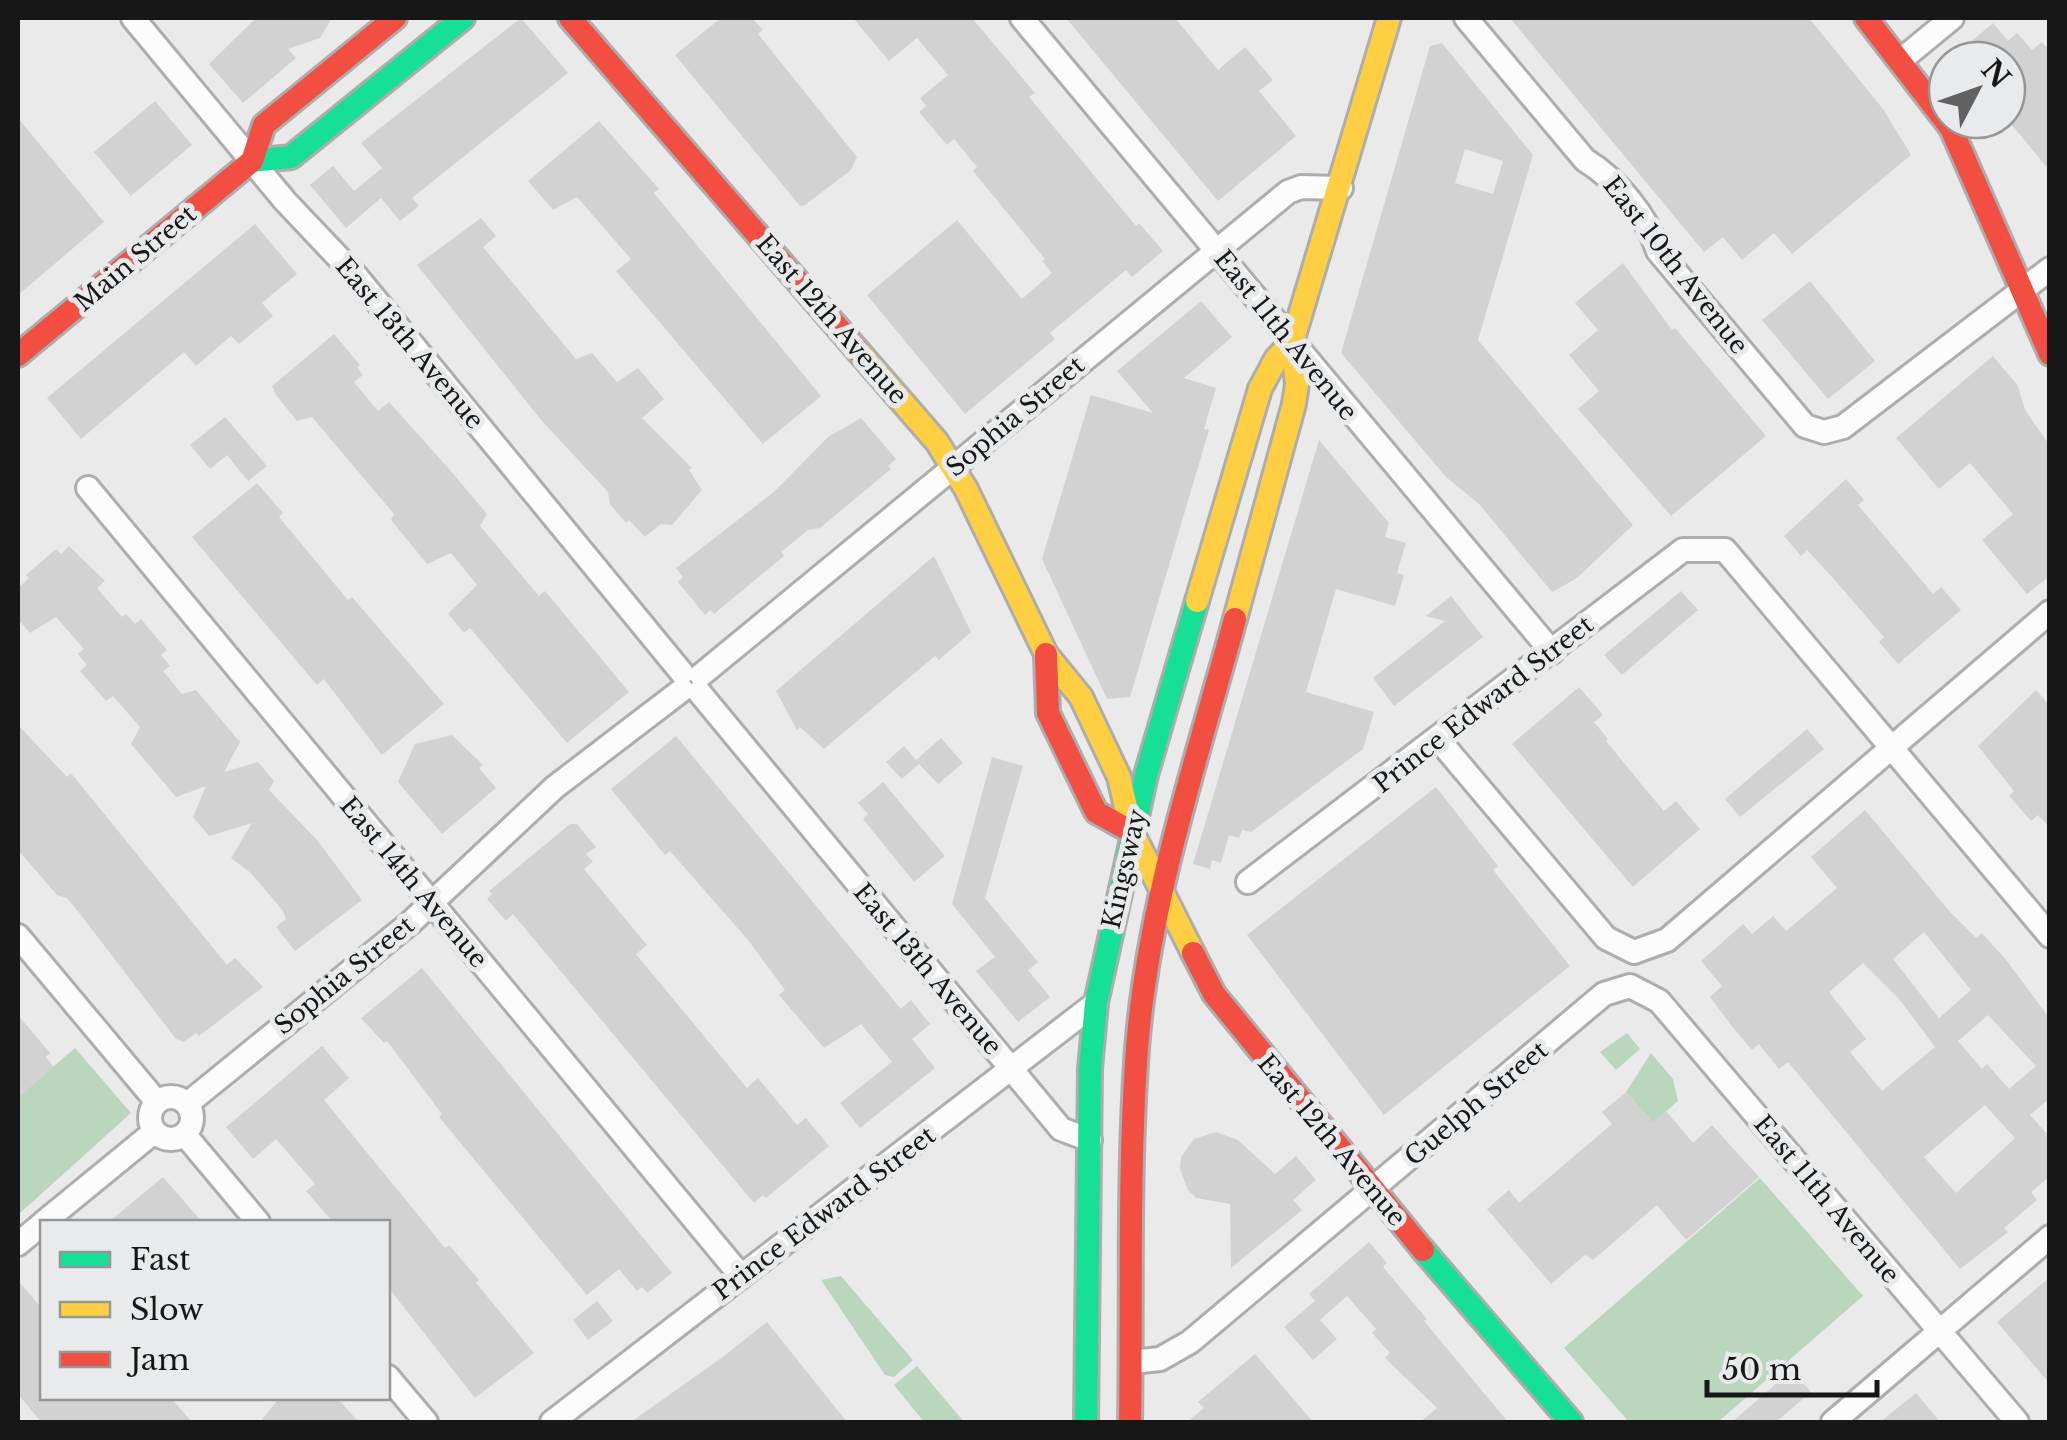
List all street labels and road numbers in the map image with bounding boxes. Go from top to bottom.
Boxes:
street label: East 10th Avenue [1597,170,1755,360]
street label: Main Street [68,198,203,318]
street label: East 12th Avenue [750,228,914,410]
street label: East 11th Avenue [1207,244,1364,427]
street label: East 13th Avenue [329,251,490,435]
street label: Sophia Street [940,349,1091,483]
street label: Prince Edward Street [1367,609,1600,800]
street label: East 14th Avenue [333,790,494,974]
street label: Kingsway [1096,806,1153,932]
street label: East 13th Avenue [847,877,1008,1061]
street label: Sophia Street [268,909,421,1041]
street label: Guelph Street [1398,1034,1555,1172]
street label: East 12th Avenue [1251,1048,1412,1232]
street label: East 11th Avenue [1747,1109,1906,1290]
street label: Prince Edward Street [707,1119,942,1307]

